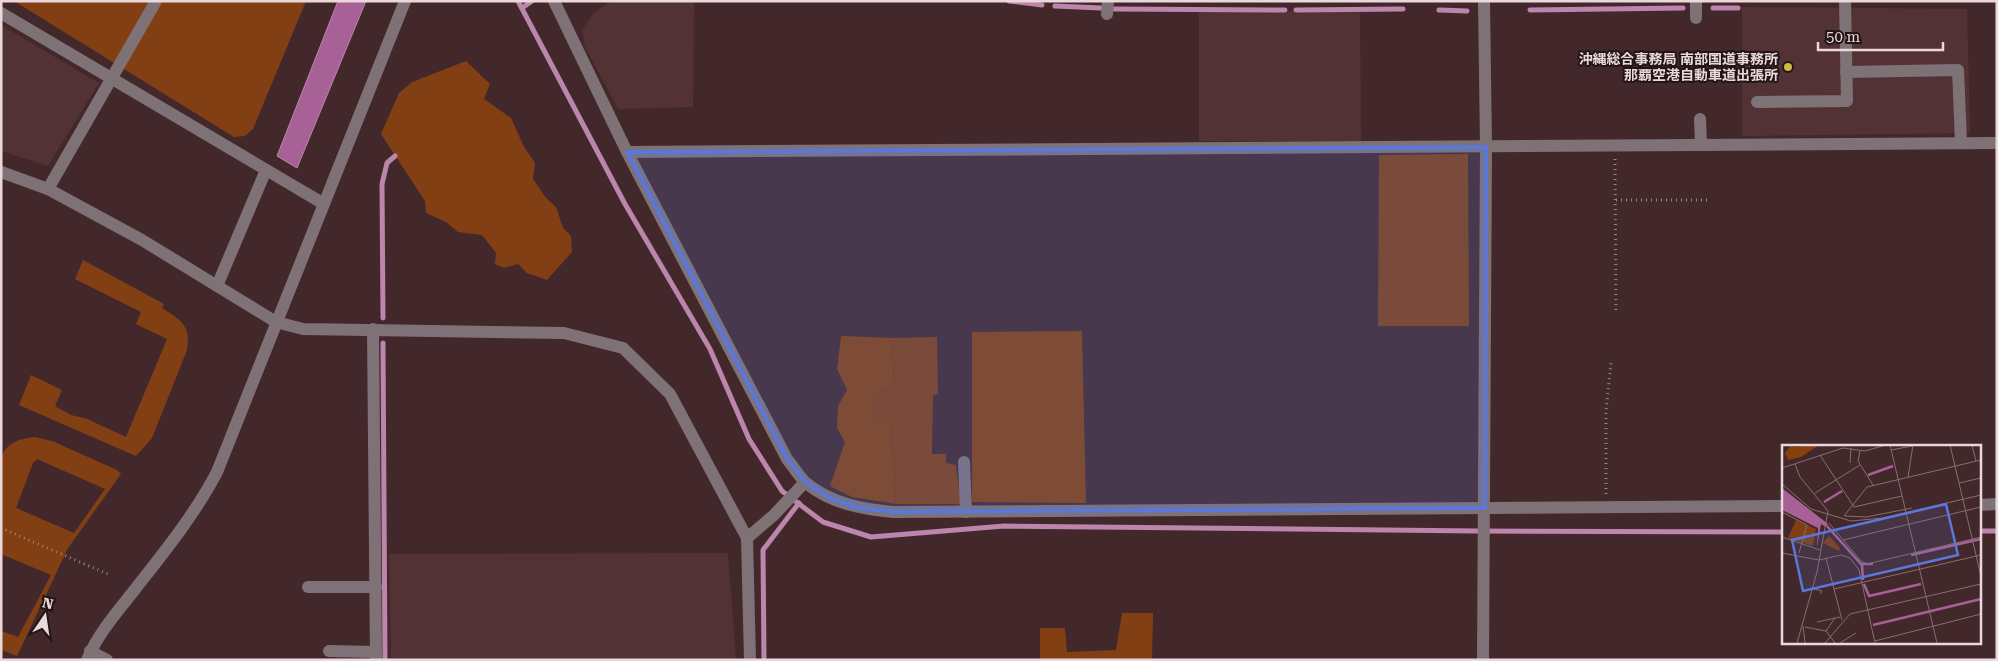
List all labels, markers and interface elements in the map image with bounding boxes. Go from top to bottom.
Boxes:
scale bar [1818,20,1943,52]
text: 50 m [1826,28,1861,46]
place label: 沖縄総合事務局 南部国道事務所 那覇空港自動車道出張所 [1578,51,1778,83]
marker: 沖縄総合事務局 南部国道事務所 那覇空港自動車道出張所 [1782,61,1794,73]
inset map [1782,445,1980,644]
north arrow [20,591,70,641]
text: N [41,594,55,612]

